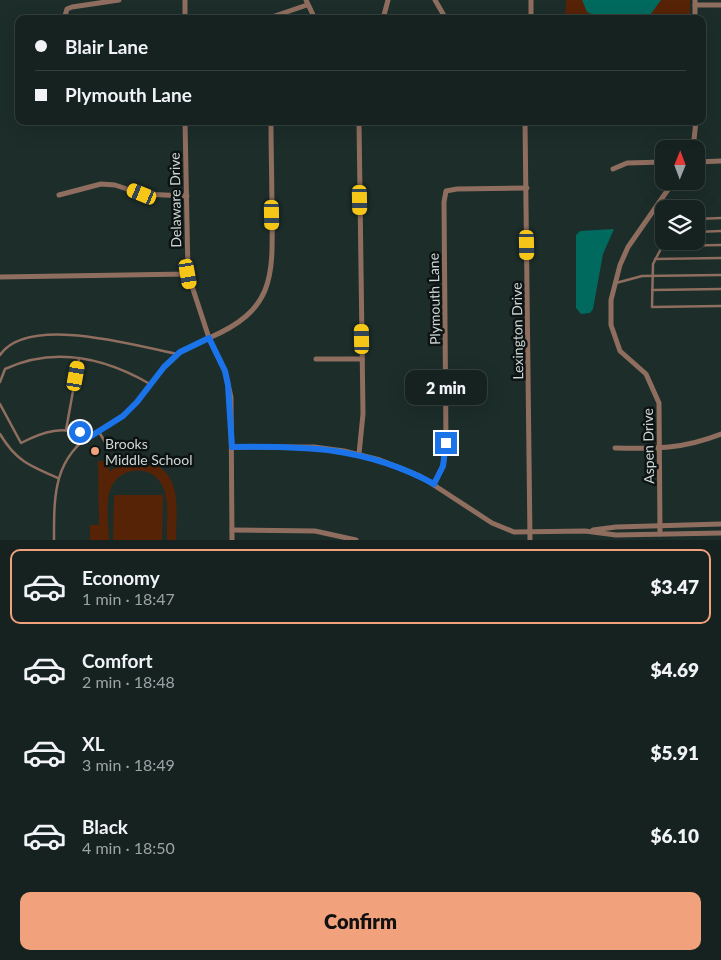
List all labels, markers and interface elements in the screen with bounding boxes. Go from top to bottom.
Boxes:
text: Blair Lane [65,35,148,58]
text: Plymouth Lane [65,83,192,106]
north arrow [655,140,705,190]
map controls [655,140,705,250]
street label: Delaware Drive [166,152,184,248]
car [125,181,158,207]
car [352,185,367,215]
car [264,200,279,230]
button: layers [655,200,705,250]
car [519,230,534,260]
street label: Plymouth Lane [425,253,443,345]
car [178,258,197,290]
street label: Lexington Drive [508,282,526,380]
car [354,324,369,354]
car [66,360,85,392]
callout: 2 min [405,370,487,406]
text: 2 min [426,378,466,397]
street label: Aspen Drive [639,408,657,484]
route start [69,421,91,443]
route end [435,432,457,454]
place label: Brooks Middle School [105,435,192,468]
marker: Brooks Middle School [89,445,101,457]
icon: car [22,564,67,609]
text: Economy [82,566,160,589]
text: $3.47 [650,575,699,598]
text: 1 min · 18:47 [82,589,175,608]
icon: car [22,647,67,692]
text: Comfort [82,649,153,672]
text: $4.69 [650,658,699,681]
text: 2 min · 18:48 [82,672,175,691]
icon: car [22,730,67,775]
text: XL [82,732,105,755]
text: $5.91 [650,741,699,764]
text: 3 min · 18:49 [82,755,175,774]
icon: car [22,813,67,858]
text: Black [82,815,128,838]
text: $6.10 [650,824,699,847]
text: 4 min · 18:50 [82,838,175,857]
button: Confirm [20,892,701,950]

